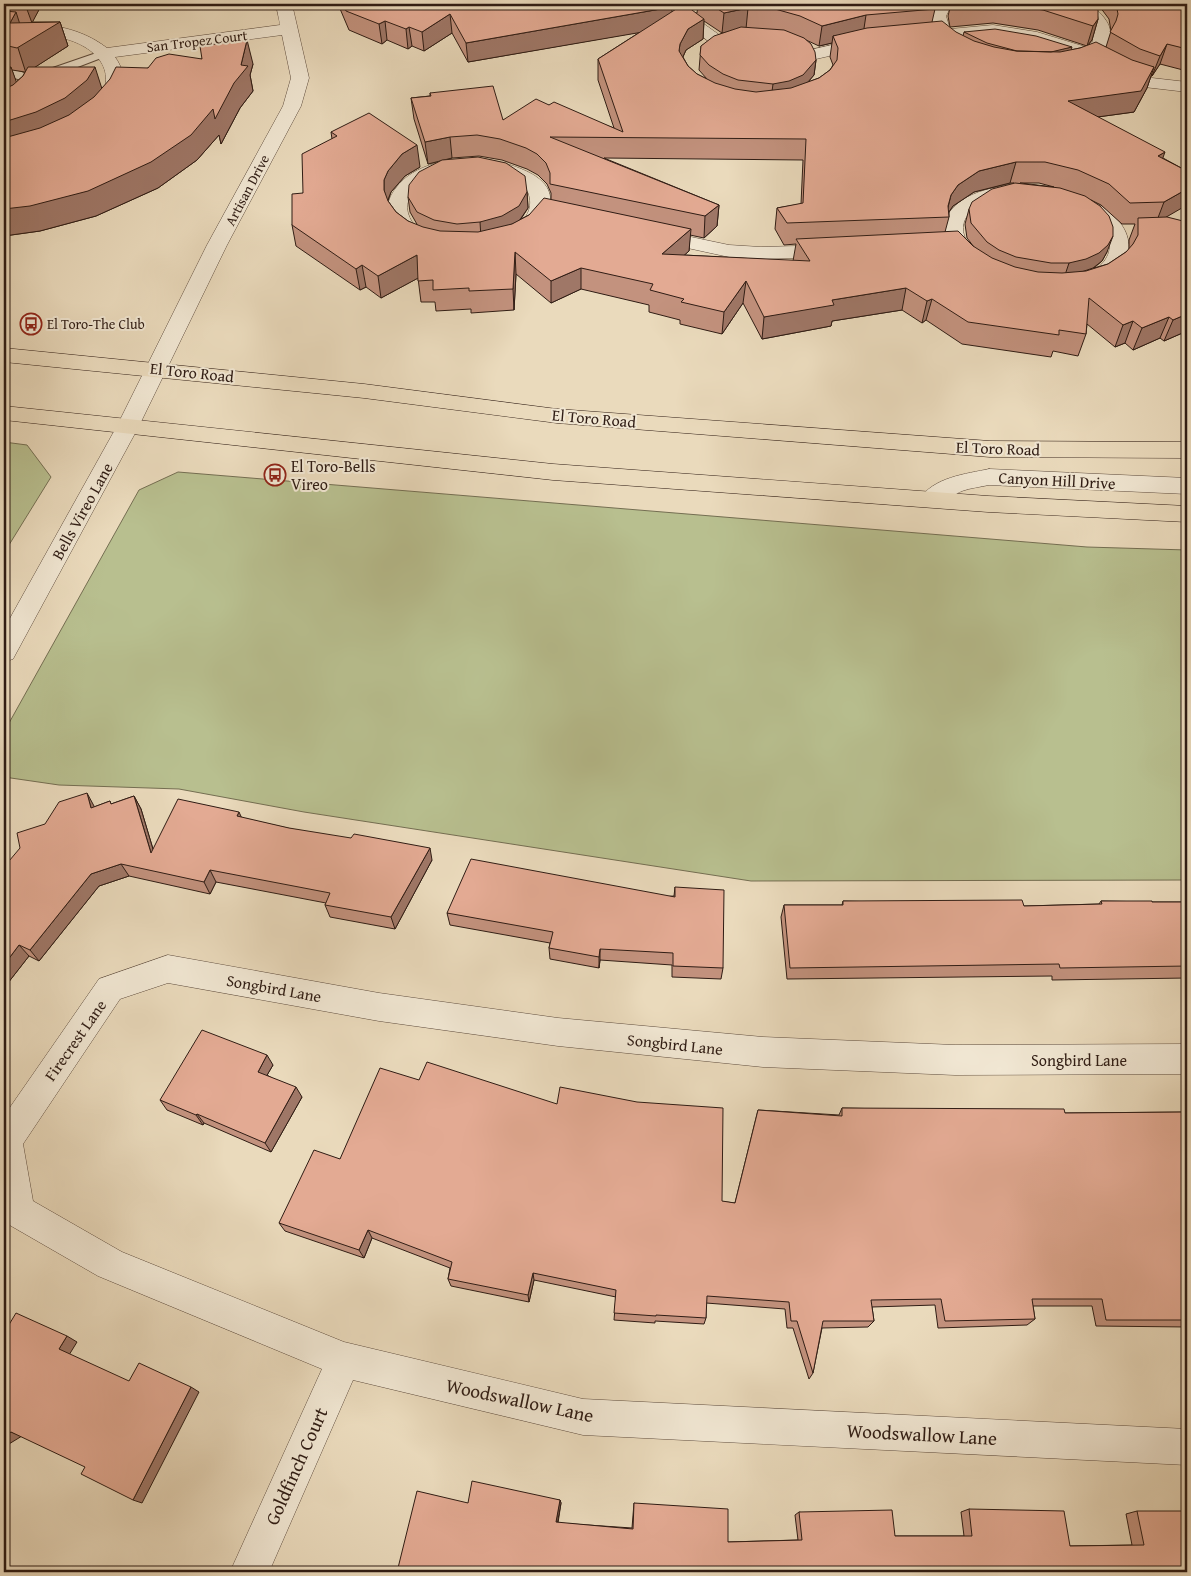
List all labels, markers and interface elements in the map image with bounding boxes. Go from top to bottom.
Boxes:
street label: San Tropez Court [145,25,249,57]
street label: Artisan Drive [220,151,274,229]
bus stop icon: El Toro-The Club [19,312,43,336]
place label: El Toro-The Club [47,314,145,334]
street label: El Toro Road [149,356,236,388]
street label: El Toro Road [551,402,637,434]
street label: El Toro Road [956,435,1041,461]
place label: El Toro-Bells Vireo [291,454,376,496]
street label: Bells Vireo Lane [45,458,119,564]
bus stop icon: El Toro-Bells Vireo [263,463,287,487]
street label: Canyon Hill Drive [998,465,1116,495]
street label: Songbird Lane [225,968,323,1008]
street label: Firecrest Lane [38,994,112,1086]
street label: Songbird Lane [626,1027,724,1061]
street label: Songbird Lane [1031,1048,1127,1072]
street label: Woodswallow Lane [444,1371,596,1429]
street label: Goldfinch Court [258,1402,335,1529]
street label: Woodswallow Lane [846,1416,998,1452]

